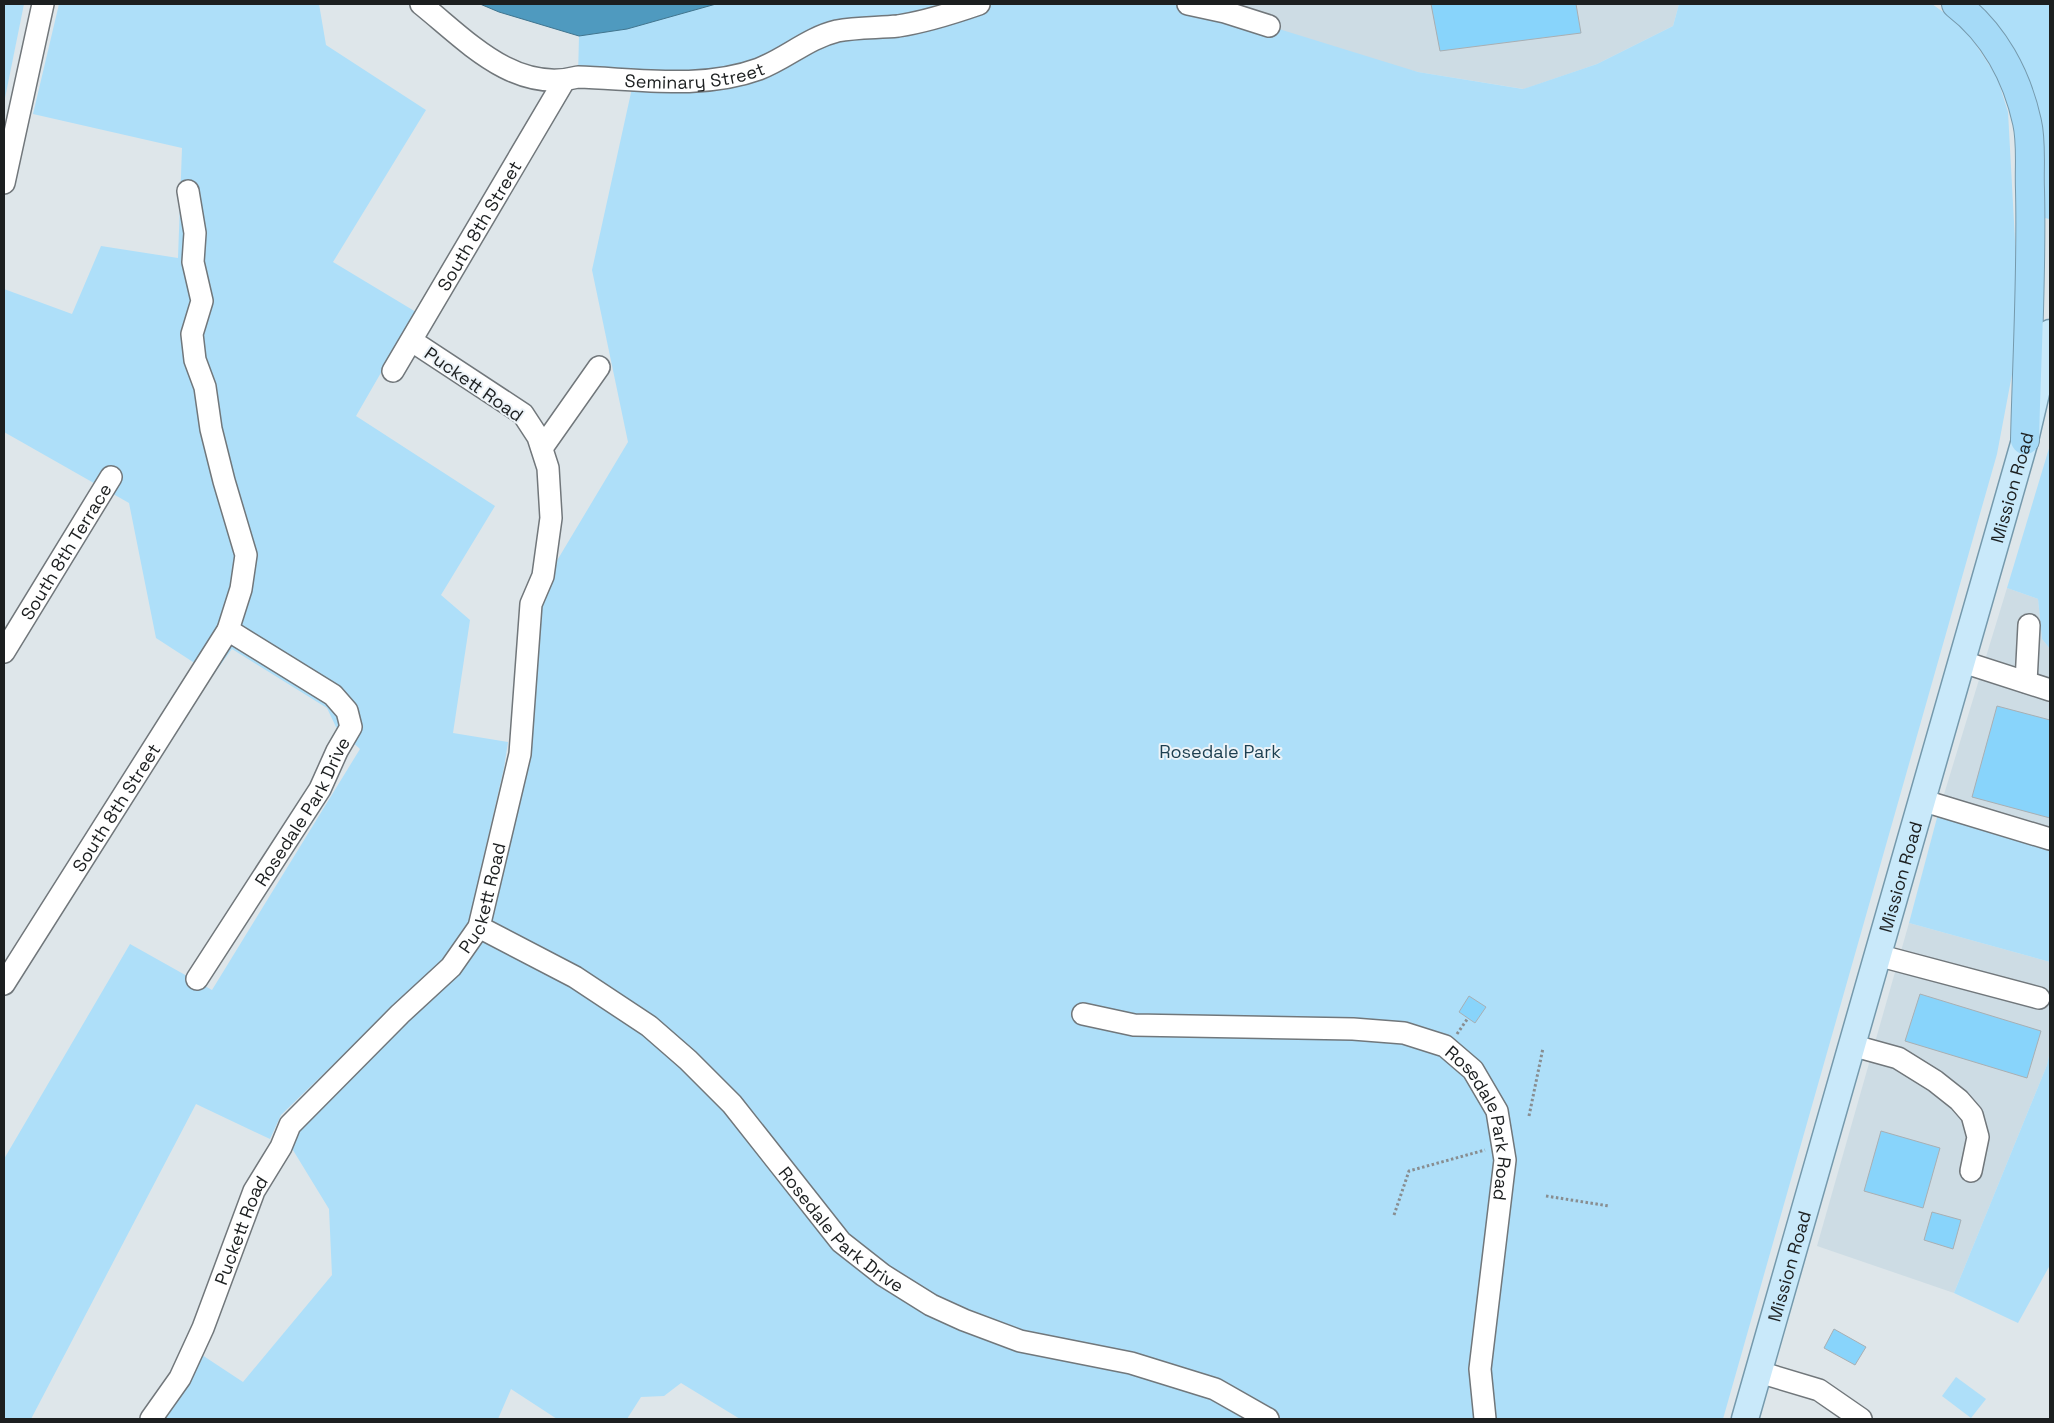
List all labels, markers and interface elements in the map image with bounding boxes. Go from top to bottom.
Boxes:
street label: Seminary Street [624,57,768,93]
street label: South 8th Street [432,156,526,295]
street label: Puckett Road [420,342,528,426]
street label: Mission Road [1985,430,2038,546]
street label: South 8th Terrace [15,479,116,624]
street label: Rosedale Park Drive [249,732,354,890]
street label: South 8th Street [67,739,165,876]
park label: Rosedale Park [1159,740,1281,763]
street label: Mission Road [1873,819,1927,935]
street label: Puckett Road [453,840,510,957]
street label: Rosedale Park Road [1441,1040,1517,1202]
street label: Rosedale Park Drive [774,1161,908,1297]
street label: Puckett Road [209,1171,272,1288]
street label: Mission Road [1762,1208,1816,1324]

